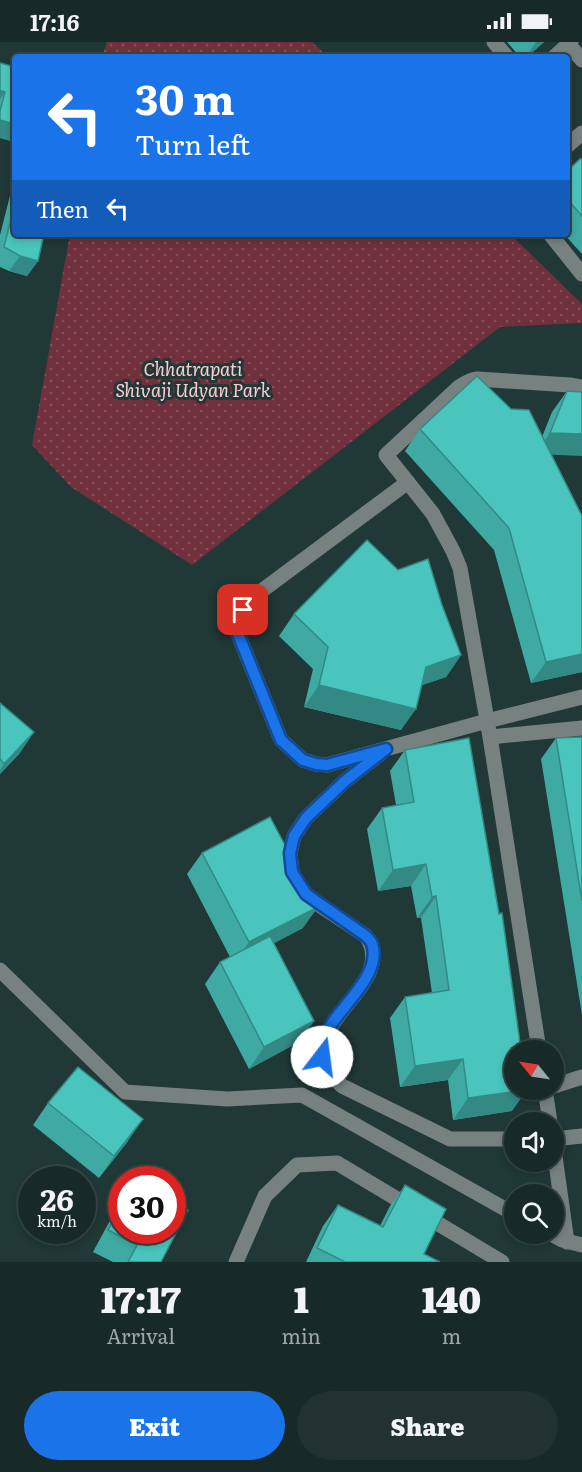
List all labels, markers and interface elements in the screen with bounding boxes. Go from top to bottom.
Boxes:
text: 17:16 [30,5,79,38]
text: 30 m [135,66,235,128]
icon: left [36,78,114,156]
text: Turn left [135,123,250,163]
text: Then [36,192,89,225]
icon: left [101,192,134,225]
park label: Chhatrapati Shivaji Udyan Park [115,355,271,403]
pin [217,584,268,635]
icon: arrive [226,593,259,626]
position arrow [290,1025,354,1089]
north arrow [504,1040,564,1100]
map controls [504,1040,564,1244]
button: sound [504,1112,564,1172]
speed limit sign: 30 [108,1166,186,1244]
text: 26 [40,1176,74,1220]
button: search [504,1184,564,1244]
text: km/h [37,1209,77,1232]
text: 17:17 [101,1271,181,1324]
text: 1 [294,1271,309,1324]
text: 140 [422,1271,481,1324]
text: Arrival [107,1320,175,1350]
text: min [282,1320,321,1350]
text: m [442,1320,461,1350]
button: Exit [24,1391,285,1460]
button: Share [297,1391,558,1460]

